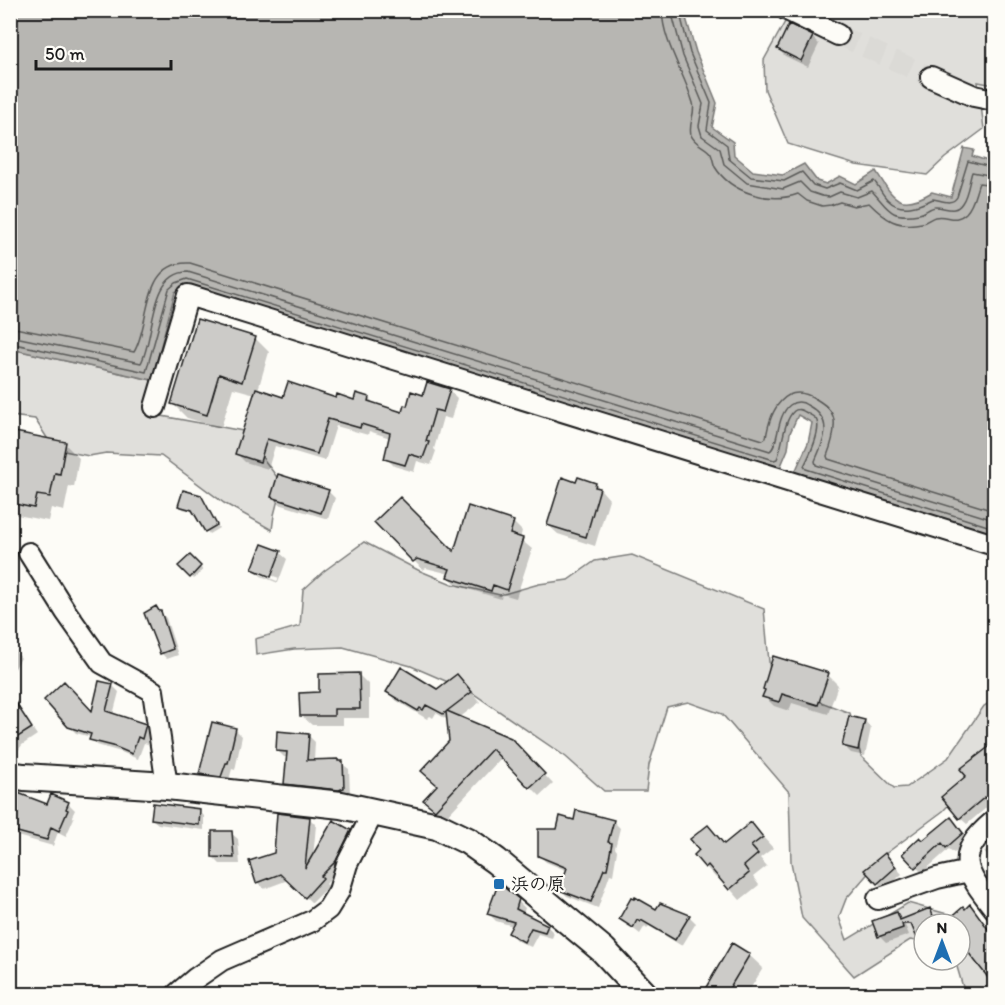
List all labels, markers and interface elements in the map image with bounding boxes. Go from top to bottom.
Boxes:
scale bar [36,33,171,71]
text: 50 m [45,43,85,65]
place label: 浜の原 [511,873,565,895]
marker: 浜の原 [492,877,506,891]
north arrow [912,912,972,972]
text: N [937,918,947,937]

